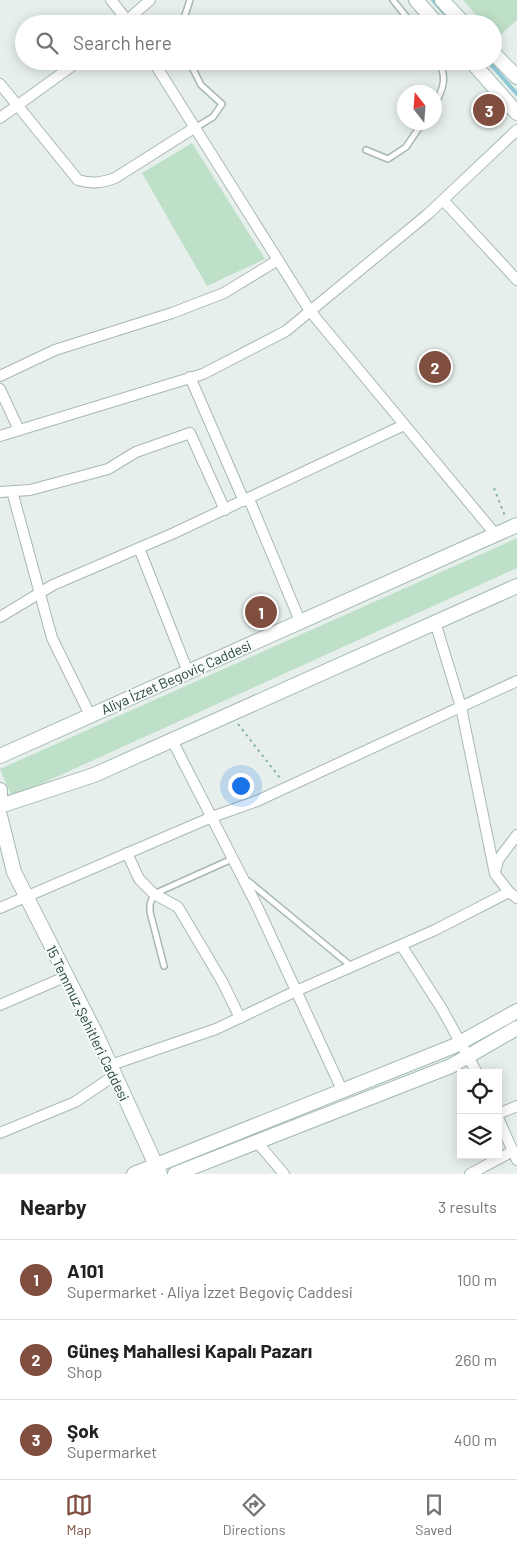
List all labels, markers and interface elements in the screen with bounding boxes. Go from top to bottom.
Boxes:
search box [15,15,502,70]
icon: search [33,29,61,57]
text: Search here [73,31,172,54]
north arrow [397,85,442,130]
pin: 3 [473,91,505,129]
pin: 2 [419,348,451,386]
pin: 1 [245,593,277,631]
street label: Aliya İzzet Begoviç Caddesi [98,636,254,718]
your location [228,773,254,799]
street label: 15 Temmuz Şehitleri Caddesi [43,942,133,1104]
map controls [457,1069,502,1159]
button: locate [457,1069,502,1114]
button: layers [457,1114,502,1159]
text: Nearby [20,1194,86,1219]
text: 3 results [438,1197,497,1216]
text: A101 [67,1259,104,1282]
text: 1 [33,1270,39,1289]
text: 100 m [457,1270,497,1289]
text: Supermarket · Aliya İzzet Begoviç Caddesi [67,1282,353,1301]
text: Güneş Mahallesi Kapalı Pazarı [67,1339,312,1362]
text: 2 [32,1350,40,1369]
text: 260 m [455,1350,497,1369]
text: Shop [67,1362,102,1381]
text: Şok [67,1419,99,1442]
text: 3 [32,1430,40,1449]
text: 400 m [454,1430,497,1449]
text: Supermarket [67,1442,157,1461]
tab: Map [65,1491,93,1538]
tab: Directions [223,1491,285,1538]
tab: Saved [415,1491,452,1538]

